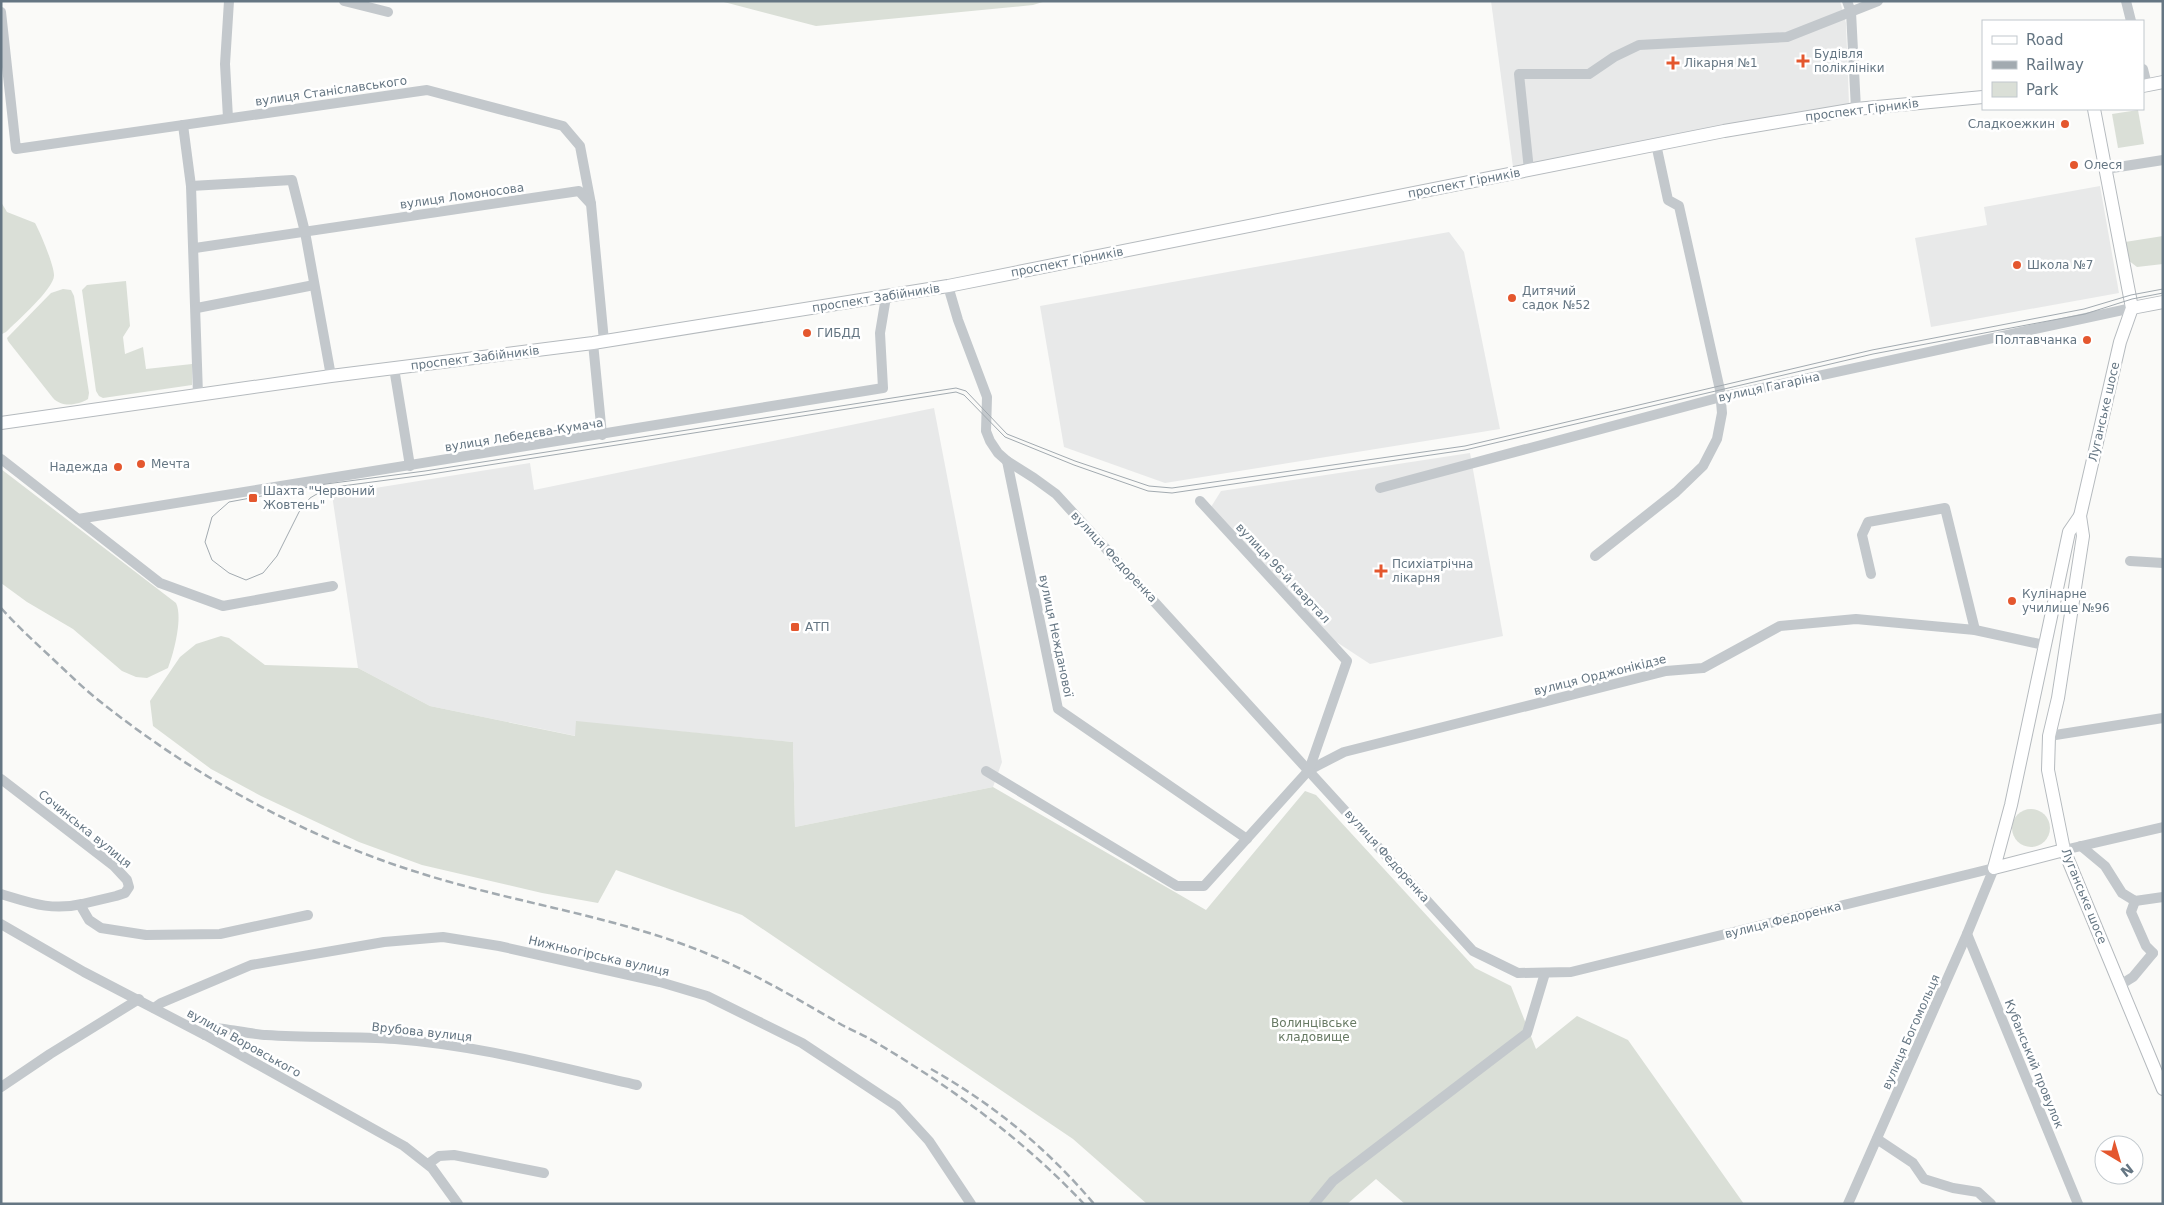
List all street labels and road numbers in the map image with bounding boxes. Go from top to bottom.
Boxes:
street label: вулиця Станіславського [254,73,408,109]
street label: проспект Гірників [1804,96,1920,124]
street label: проспект Гірників [1407,165,1521,201]
street label: вулиця Ломоносова [399,180,525,212]
street label: проспект Гірників [1010,244,1124,280]
street label: проспект Забійників [811,281,941,315]
street label: проспект Забійників [410,343,540,373]
street label: Луганське шосе [2086,361,2122,463]
street label: вулиця Гагаріна [1717,369,1821,405]
street label: вулиця Лебедєва-Кумача [444,416,604,454]
street label: вулиця Федоренка [1068,508,1160,606]
street label: вулиця 96-й квартал [1233,520,1333,626]
street label: вулиця Нежданової [1036,574,1076,699]
street label: вулиця Орджонікідзе [1532,652,1668,698]
street label: Сочинська вулиця [36,787,134,871]
street label: вулиця Федоренка [1342,807,1432,905]
street label: Луганське шосе [2058,846,2110,946]
street label: вулиця Федоренка [1723,899,1843,941]
street label: Нижньогірська вулиця [527,933,671,979]
street label: вулиця Богомольця [1879,972,1943,1092]
street label: Кубанський провулок [2002,997,2066,1131]
street label: вулиця Воровського [184,1006,304,1080]
street label: Врубова вулиця [371,1020,473,1044]

